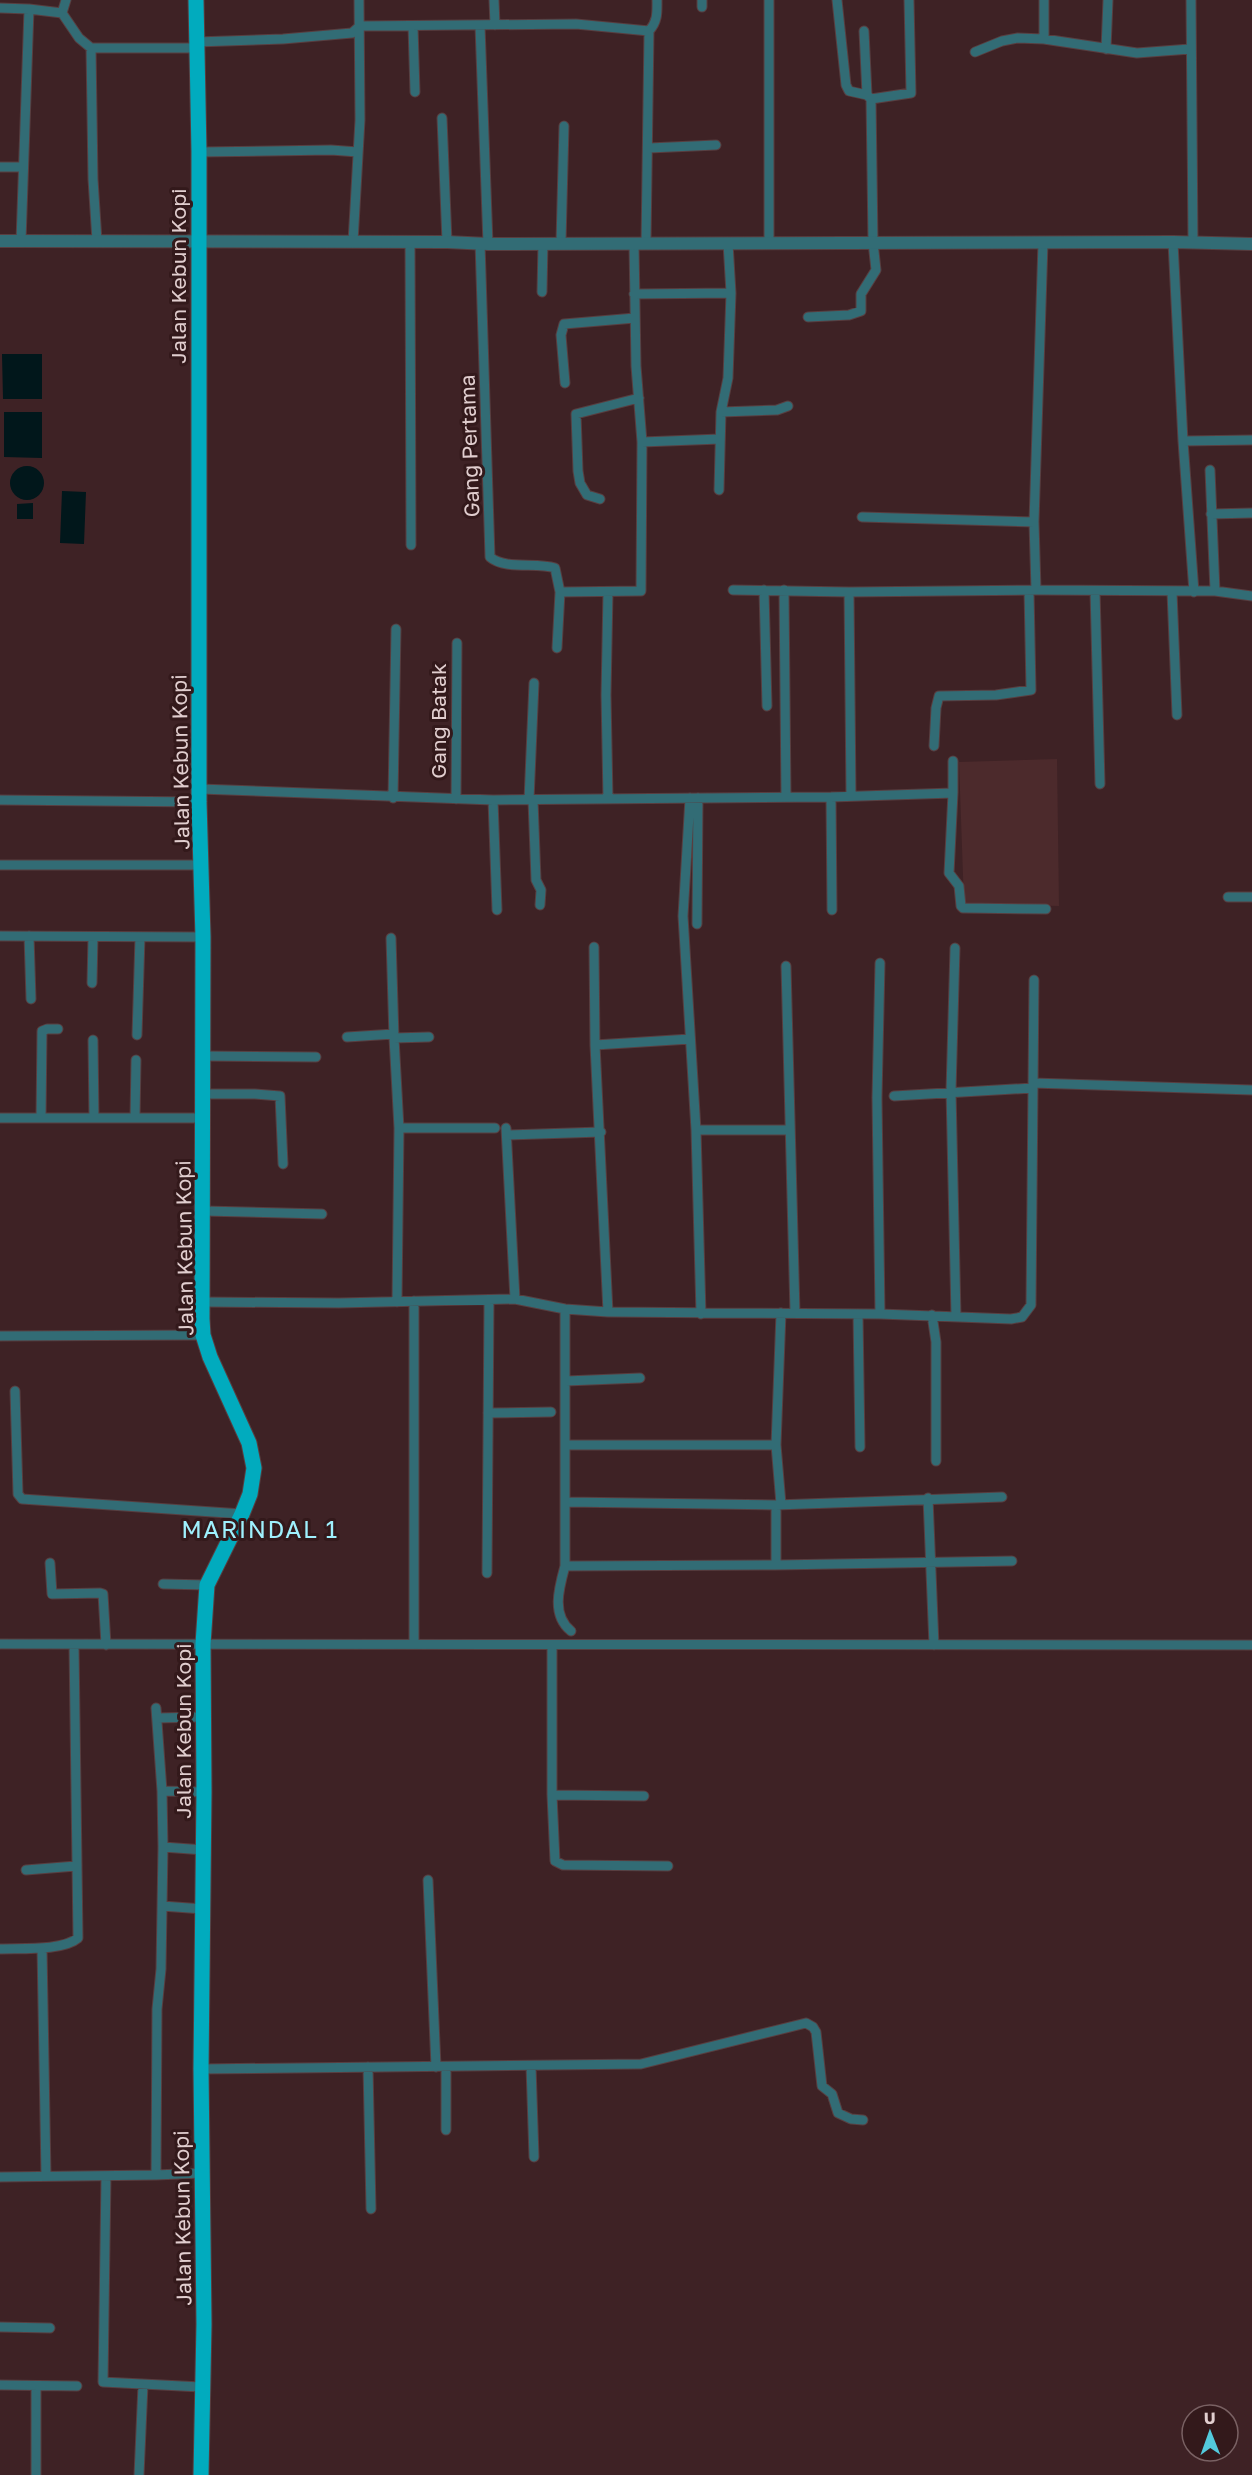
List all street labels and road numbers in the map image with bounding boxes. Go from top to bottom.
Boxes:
street label: Jalan Kebun Kopi [165,188,191,364]
street label: Gang Pertama [454,374,484,518]
street label: Gang Batak [425,663,451,779]
street label: Jalan Kebun Kopi [165,674,195,850]
street label: Jalan Kebun Kopi [169,1160,199,1336]
street label: Jalan Kebun Kopi [170,1643,196,1819]
street label: Jalan Kebun Kopi [167,2130,197,2306]

